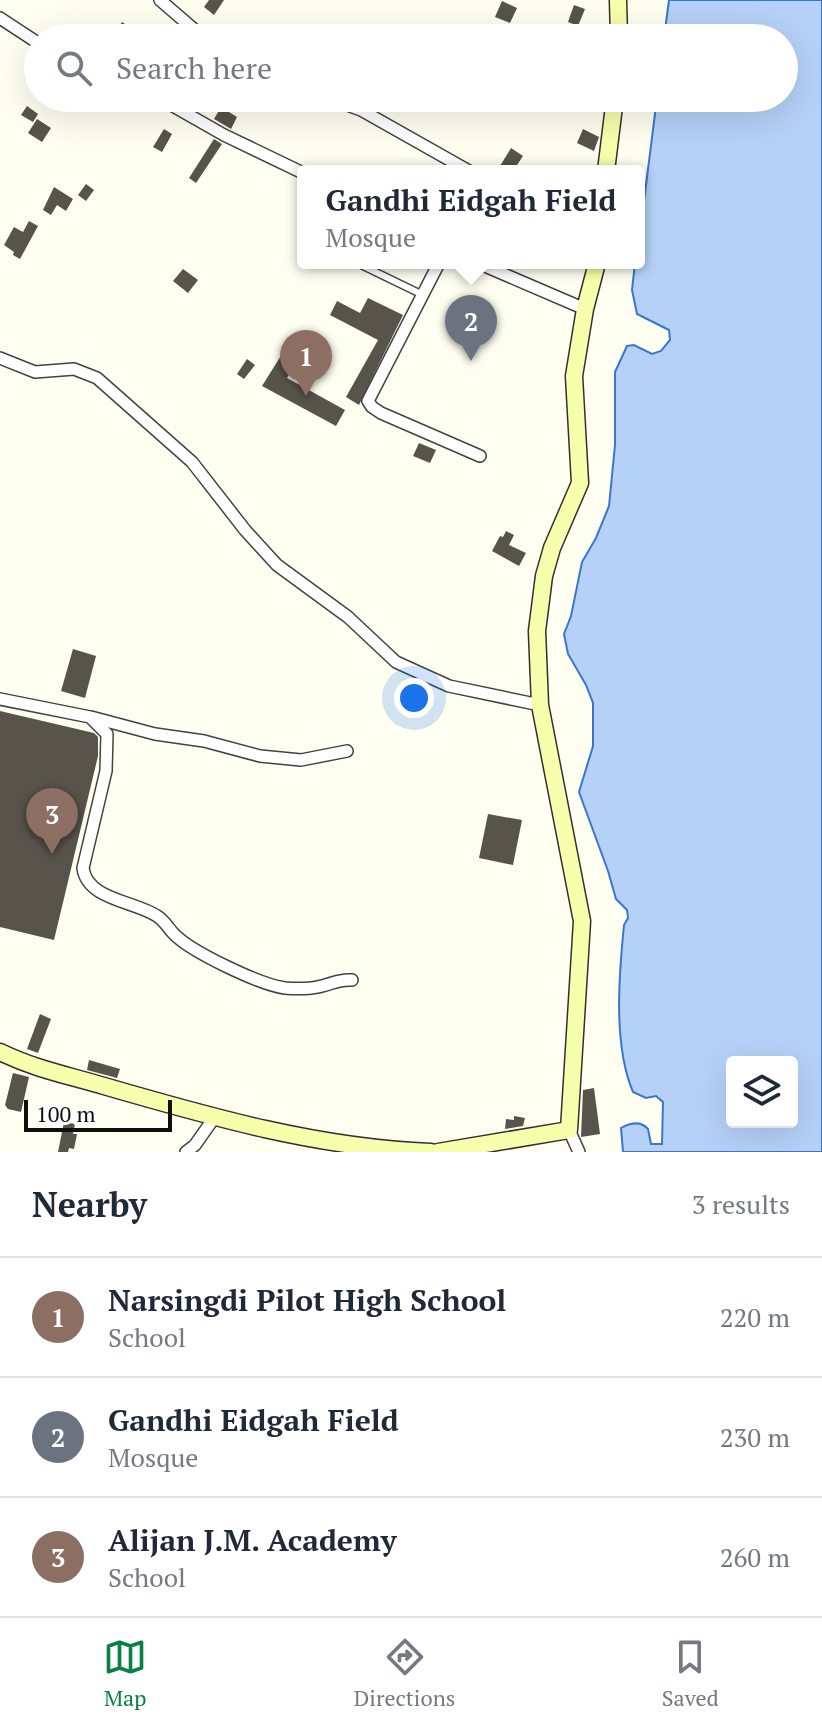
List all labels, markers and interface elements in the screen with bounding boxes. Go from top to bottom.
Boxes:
search box [24,24,798,112]
icon: search [52,46,96,90]
text: Search here [116,48,272,88]
popup [297,165,645,269]
text: Gandhi Eidgah Field [326,180,616,220]
text: Mosque [326,220,416,254]
pin: 2 [445,295,497,361]
pin: 1 [280,330,332,396]
your location [394,678,434,718]
pin: 3 [26,788,78,854]
map controls [726,1056,798,1128]
button: layers [726,1056,798,1128]
scale bar [24,1096,172,1132]
text: 100 m [36,1099,96,1128]
text: Nearby [32,1182,147,1227]
text: 3 results [692,1187,790,1221]
text: Narsingdi Pilot High School [108,1280,506,1320]
text: 1 [51,1300,65,1334]
text: 220 m [720,1300,790,1334]
text: School [108,1320,186,1354]
text: Gandhi Eidgah Field [108,1400,399,1440]
text: 2 [51,1420,65,1454]
text: 230 m [720,1420,790,1454]
text: Mosque [108,1440,198,1474]
text: Alijan J.M. Academy [108,1520,397,1560]
text: 3 [51,1540,65,1574]
text: 260 m [720,1540,790,1574]
text: School [108,1560,186,1594]
tab: Map [103,1635,147,1712]
tab: Directions [354,1635,455,1712]
tab: Saved [662,1635,719,1712]

